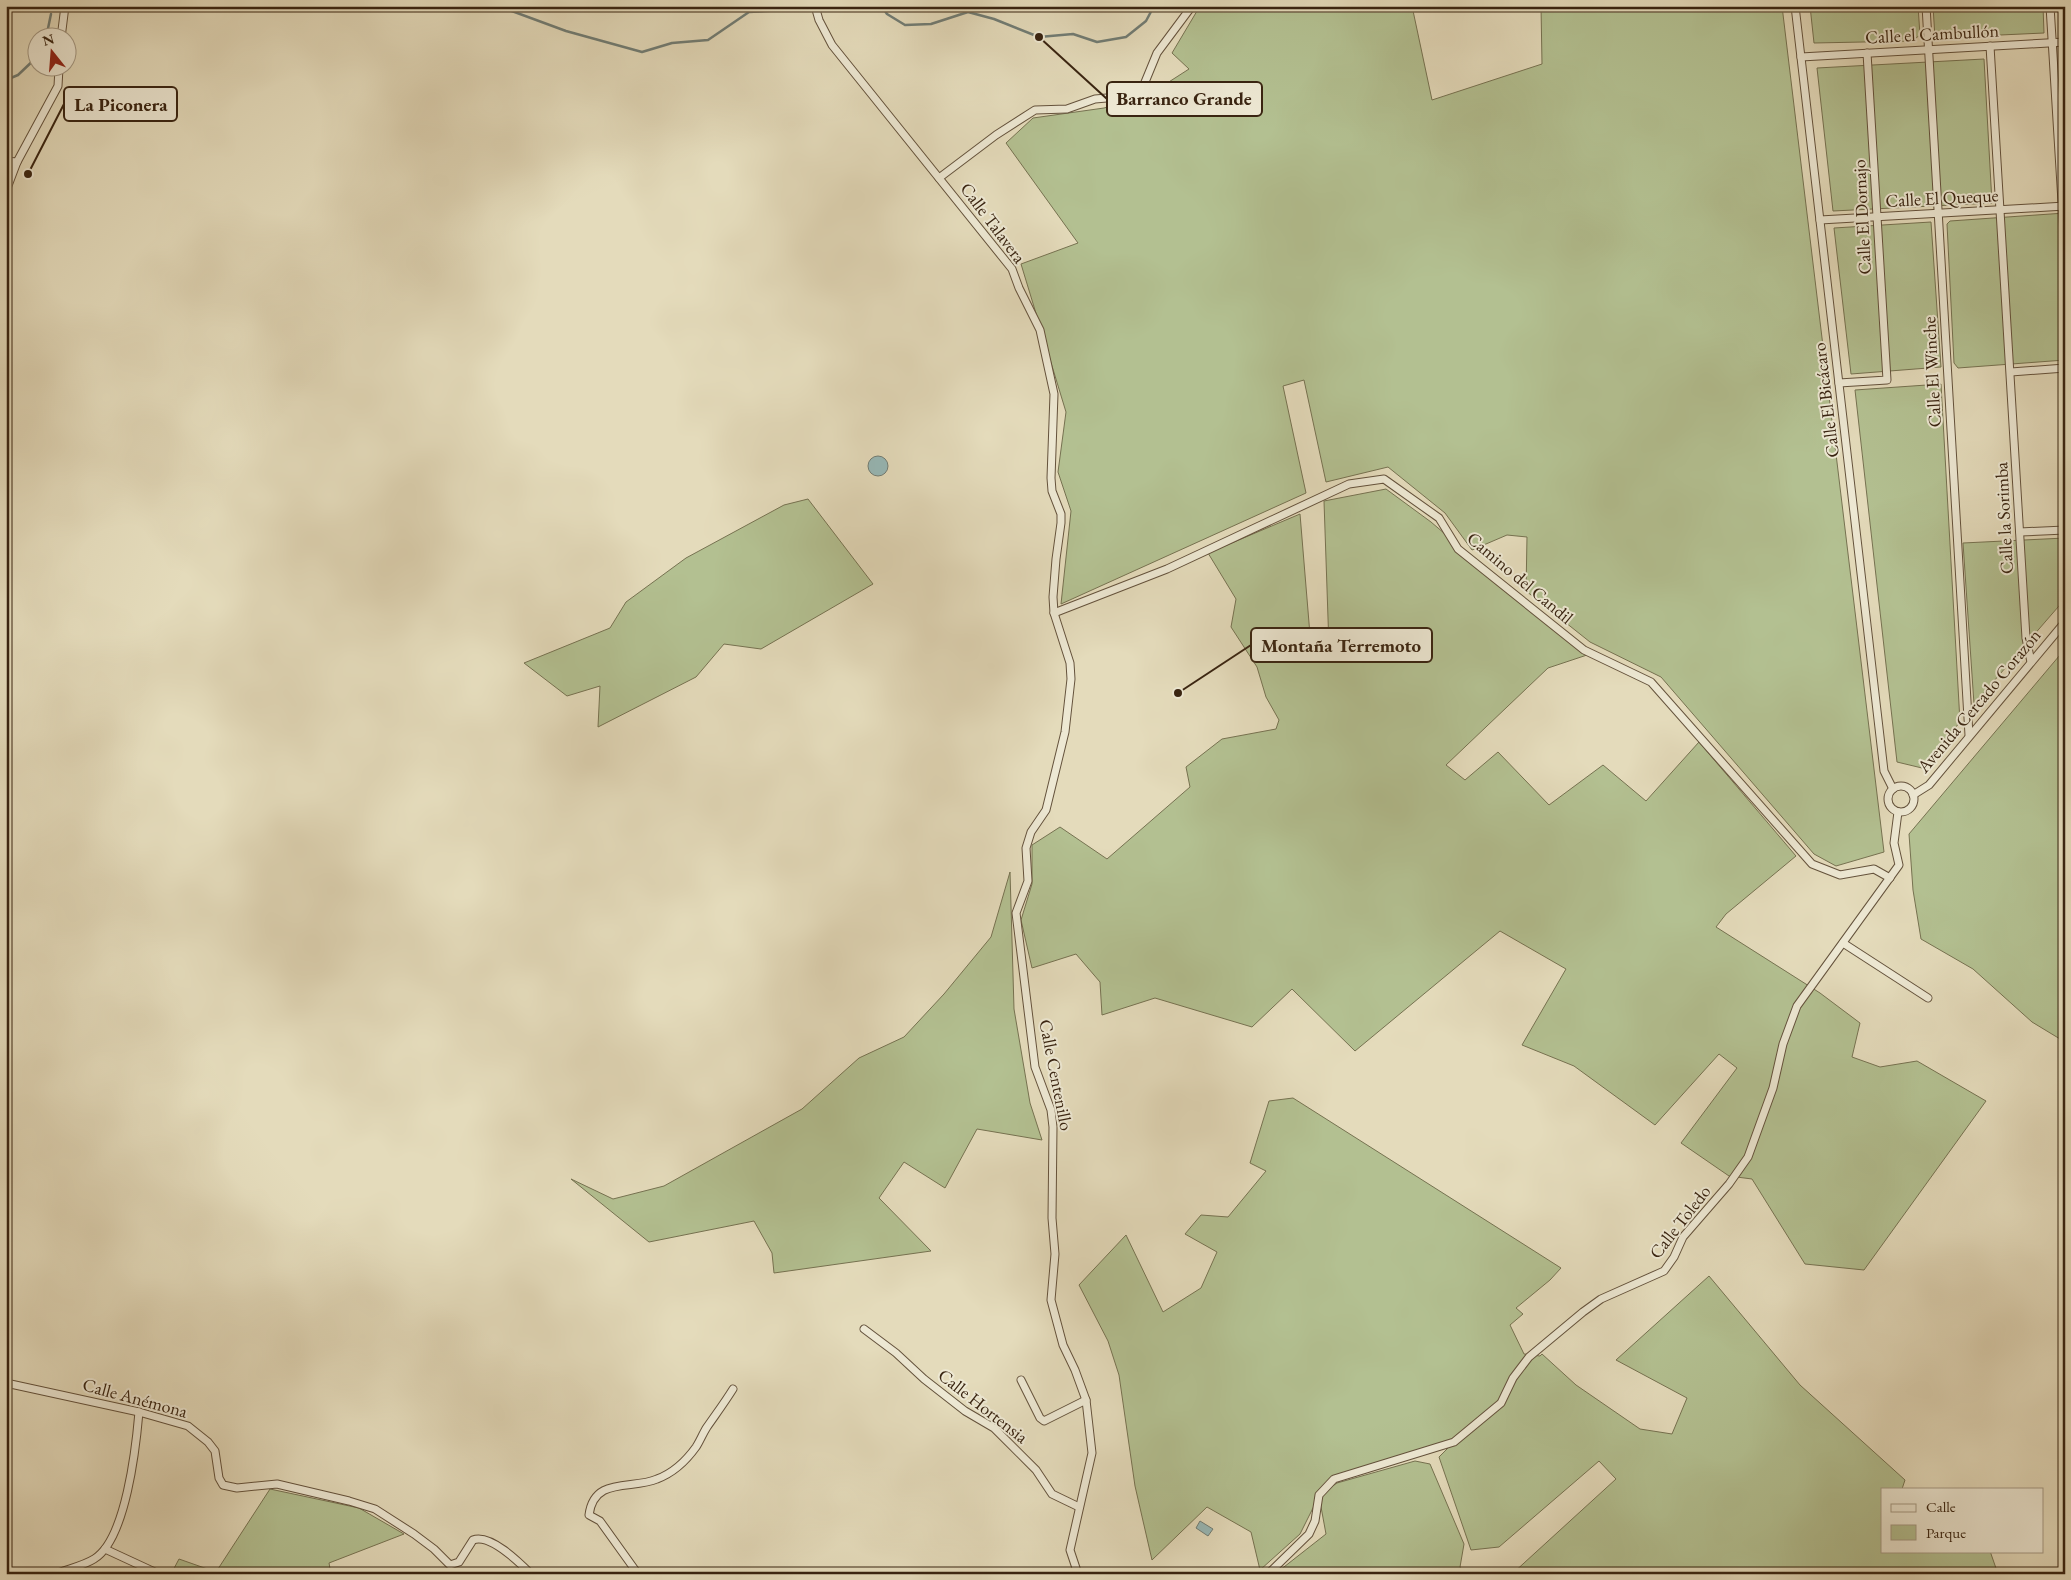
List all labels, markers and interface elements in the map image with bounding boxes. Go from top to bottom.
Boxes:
street label: Calle el Cambullón [1864,18,2000,48]
north arrow [28,28,78,78]
text: N [40,29,57,50]
callout: Barranco Grande [1107,82,1262,116]
text: Barranco Grande [1116,86,1252,111]
callout: La Piconera [64,87,177,121]
text: La Piconera [74,92,168,117]
street label: Calle El Dornajo [1847,159,1876,275]
street label: Calle Talavera [956,178,1032,268]
street label: Calle El Queque [1885,183,1999,212]
street label: Calle El Winche [1917,316,1946,428]
street label: Calle El Bicácaro [1807,341,1844,459]
street label: Calle la Sorimba [1989,461,2018,575]
street label: Camino del Candil [1462,526,1578,629]
street label: Avenida Cercado Corazón [1911,624,2046,778]
callout: Montaña Terremoto [1251,628,1432,662]
text: Montaña Terremoto [1261,633,1422,658]
street label: Calle Centenillo [1034,1017,1079,1132]
street label: Calle Toledo [1644,1180,1716,1263]
street label: Calle Hortensia [934,1363,1034,1449]
street label: Calle Anémona [80,1372,191,1423]
legend [1881,1488,2044,1552]
text: Calle [1926,1497,1956,1516]
text: Parque [1926,1523,1966,1542]

